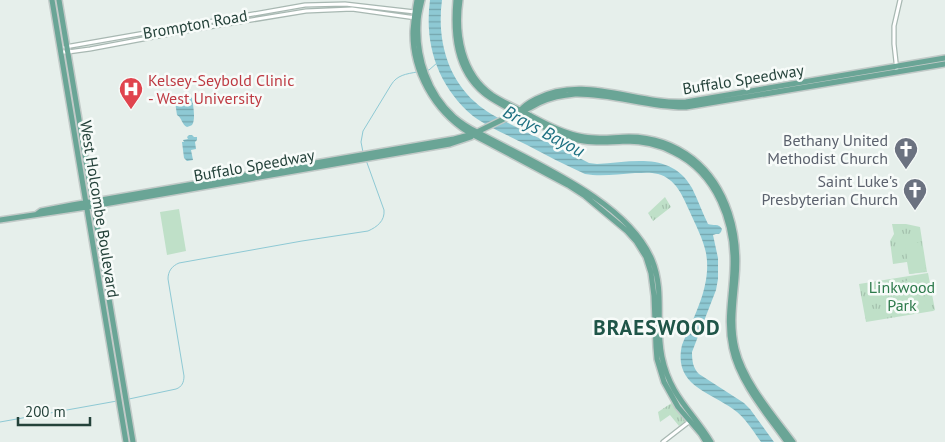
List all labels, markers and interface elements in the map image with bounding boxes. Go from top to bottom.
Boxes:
street label: Brompton Road [141,5,249,43]
street label: Buffalo Speedway [681,59,806,98]
place label: Kelsey-Seybold Clinic - West University [148,70,294,108]
hospital icon: Kelsey-Seybold Clinic - West University [118,76,144,110]
water label: Brays Bayou [499,100,589,162]
street label: West Holcombe Boulevard [76,119,124,299]
place label: Bethany United Methodist Church [767,130,888,168]
church icon: Bethany United Methodist Church [893,136,919,170]
street label: Buffalo Speedway [192,144,317,185]
place label: Saint Luke's Presbyterian Church [761,171,898,209]
church icon: Saint Luke's Presbyterian Church [902,177,928,211]
park label: Linkwood Park [869,277,935,315]
district label: BRAESWOOD [593,314,721,341]
scale bar [18,394,90,426]
text: 200 m [25,402,66,421]

